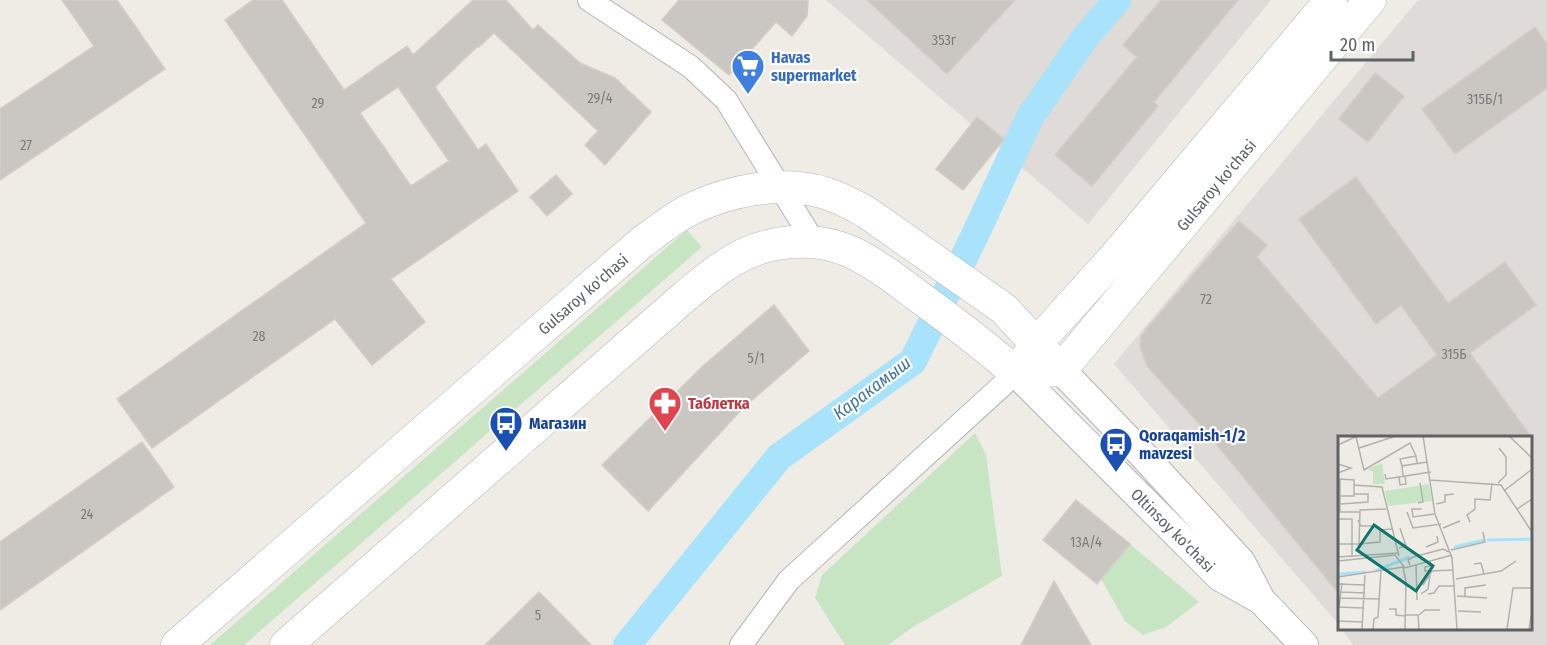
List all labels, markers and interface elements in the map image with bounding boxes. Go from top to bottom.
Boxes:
scale bar [1331,24,1414,62]
house number: 353г [932,32,957,49]
text: 20 m [1340,34,1375,56]
supermarket icon: Havas supermarket [730,48,766,95]
place label: Havas supermarket [771,48,857,85]
house number: 29/4 [588,90,613,107]
house number: 315Б/1 [1467,91,1503,108]
house number: 29 [312,95,325,112]
street label: Gulsaroy ko'chasi [1173,136,1260,235]
house number: 27 [20,137,32,154]
street label: Gulsaroy ko'chasi [534,250,632,339]
house number: 72 [1200,291,1212,308]
house number: 28 [252,328,266,345]
house number: 315Б [1441,346,1467,363]
house number: 5/1 [747,350,765,367]
water label: Каракамыш [829,352,915,424]
pharmacy icon: Таблетка [647,385,683,432]
place label: Таблетка [688,394,750,413]
bus stop icon: Магазин [488,405,524,452]
place label: Магазин [529,414,586,433]
bus stop icon: Qoraqamish-1/2 mavzesi [1098,426,1134,473]
place label: Qoraqamish-1/2 mavzesi [1139,426,1246,463]
inset map [1338,436,1532,630]
street label: Oltinsoy ko'chasi [1127,485,1218,576]
house number: 24 [81,506,94,523]
house number: 13A/4 [1070,534,1102,551]
house number: 5 [535,607,541,624]

